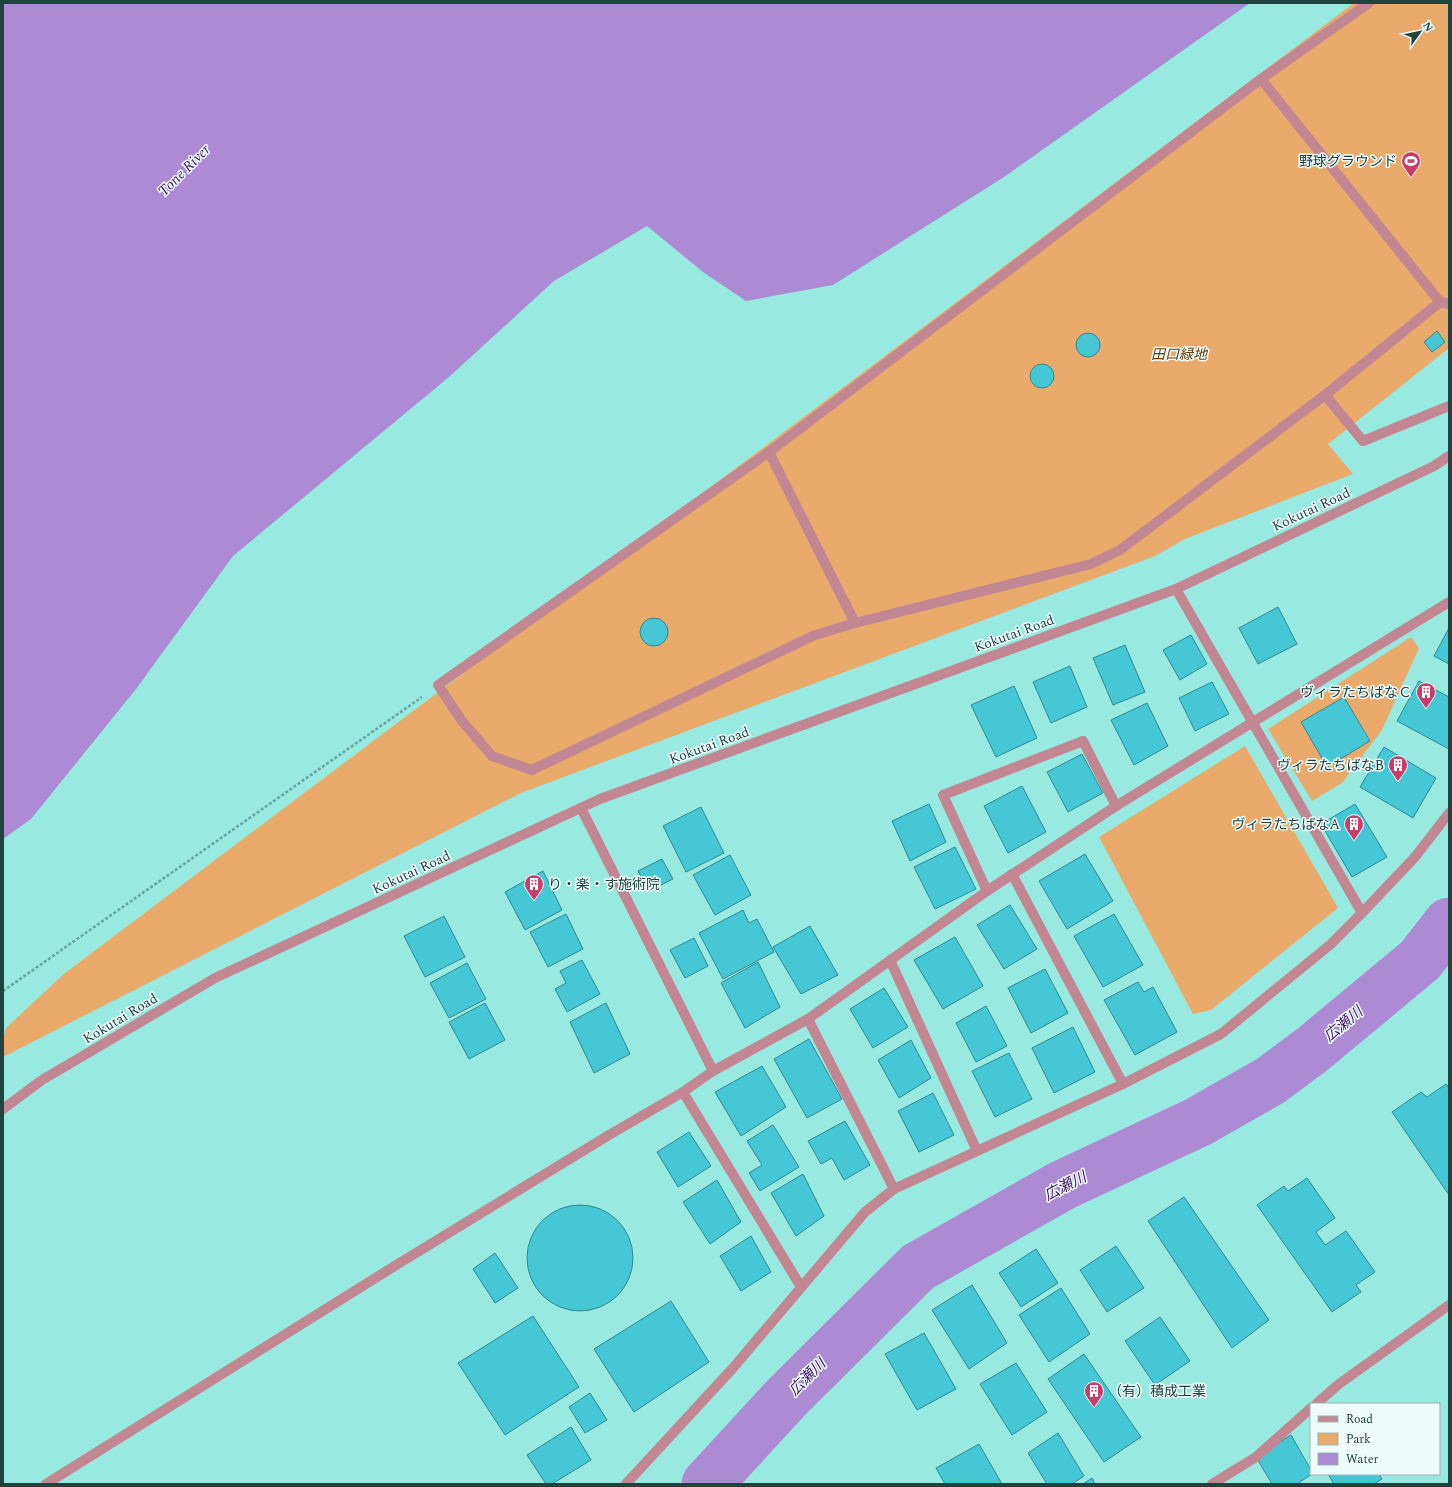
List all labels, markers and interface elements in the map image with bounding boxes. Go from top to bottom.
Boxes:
north arrow [1400,12,1440,52]
text: N [1418,18,1438,35]
water label: Tone River [153,138,217,202]
sports icon: 野球グラウンド [1400,150,1422,178]
place label: 野球グラウンド [1299,151,1397,172]
park label: 田口緑地 [1151,344,1209,365]
street label: Kokutai Road [1269,482,1354,537]
street label: Kokutai Road [971,609,1057,658]
building icon: ヴィラたちばなＣ [1415,681,1437,709]
place label: ヴィラたちばなＣ [1300,682,1412,703]
street label: Kokutai Road [666,721,752,770]
building icon: ヴィラたちばなB [1387,754,1409,782]
place label: ヴィラたちばなB [1277,755,1384,776]
building icon: ヴィラたちばなA [1343,813,1365,841]
place label: ヴィラたちばなA [1232,814,1340,835]
street label: Kokutai Road [369,845,454,900]
building icon: り・楽・す施術院 [523,873,545,901]
place label: り・楽・す施術院 [548,874,660,895]
street label: Kokutai Road [79,988,162,1049]
water label: 広瀬川 [1319,1000,1369,1048]
water label: 広瀬川 [1040,1165,1092,1207]
water label: 広瀬川 [783,1352,833,1401]
building icon: （有）積成工業 [1083,1380,1105,1408]
place label: （有）積成工業 [1108,1381,1206,1402]
legend [1310,1403,1440,1475]
text: Road [1346,1410,1373,1429]
text: Park [1346,1430,1371,1449]
text: Water [1346,1450,1378,1469]

